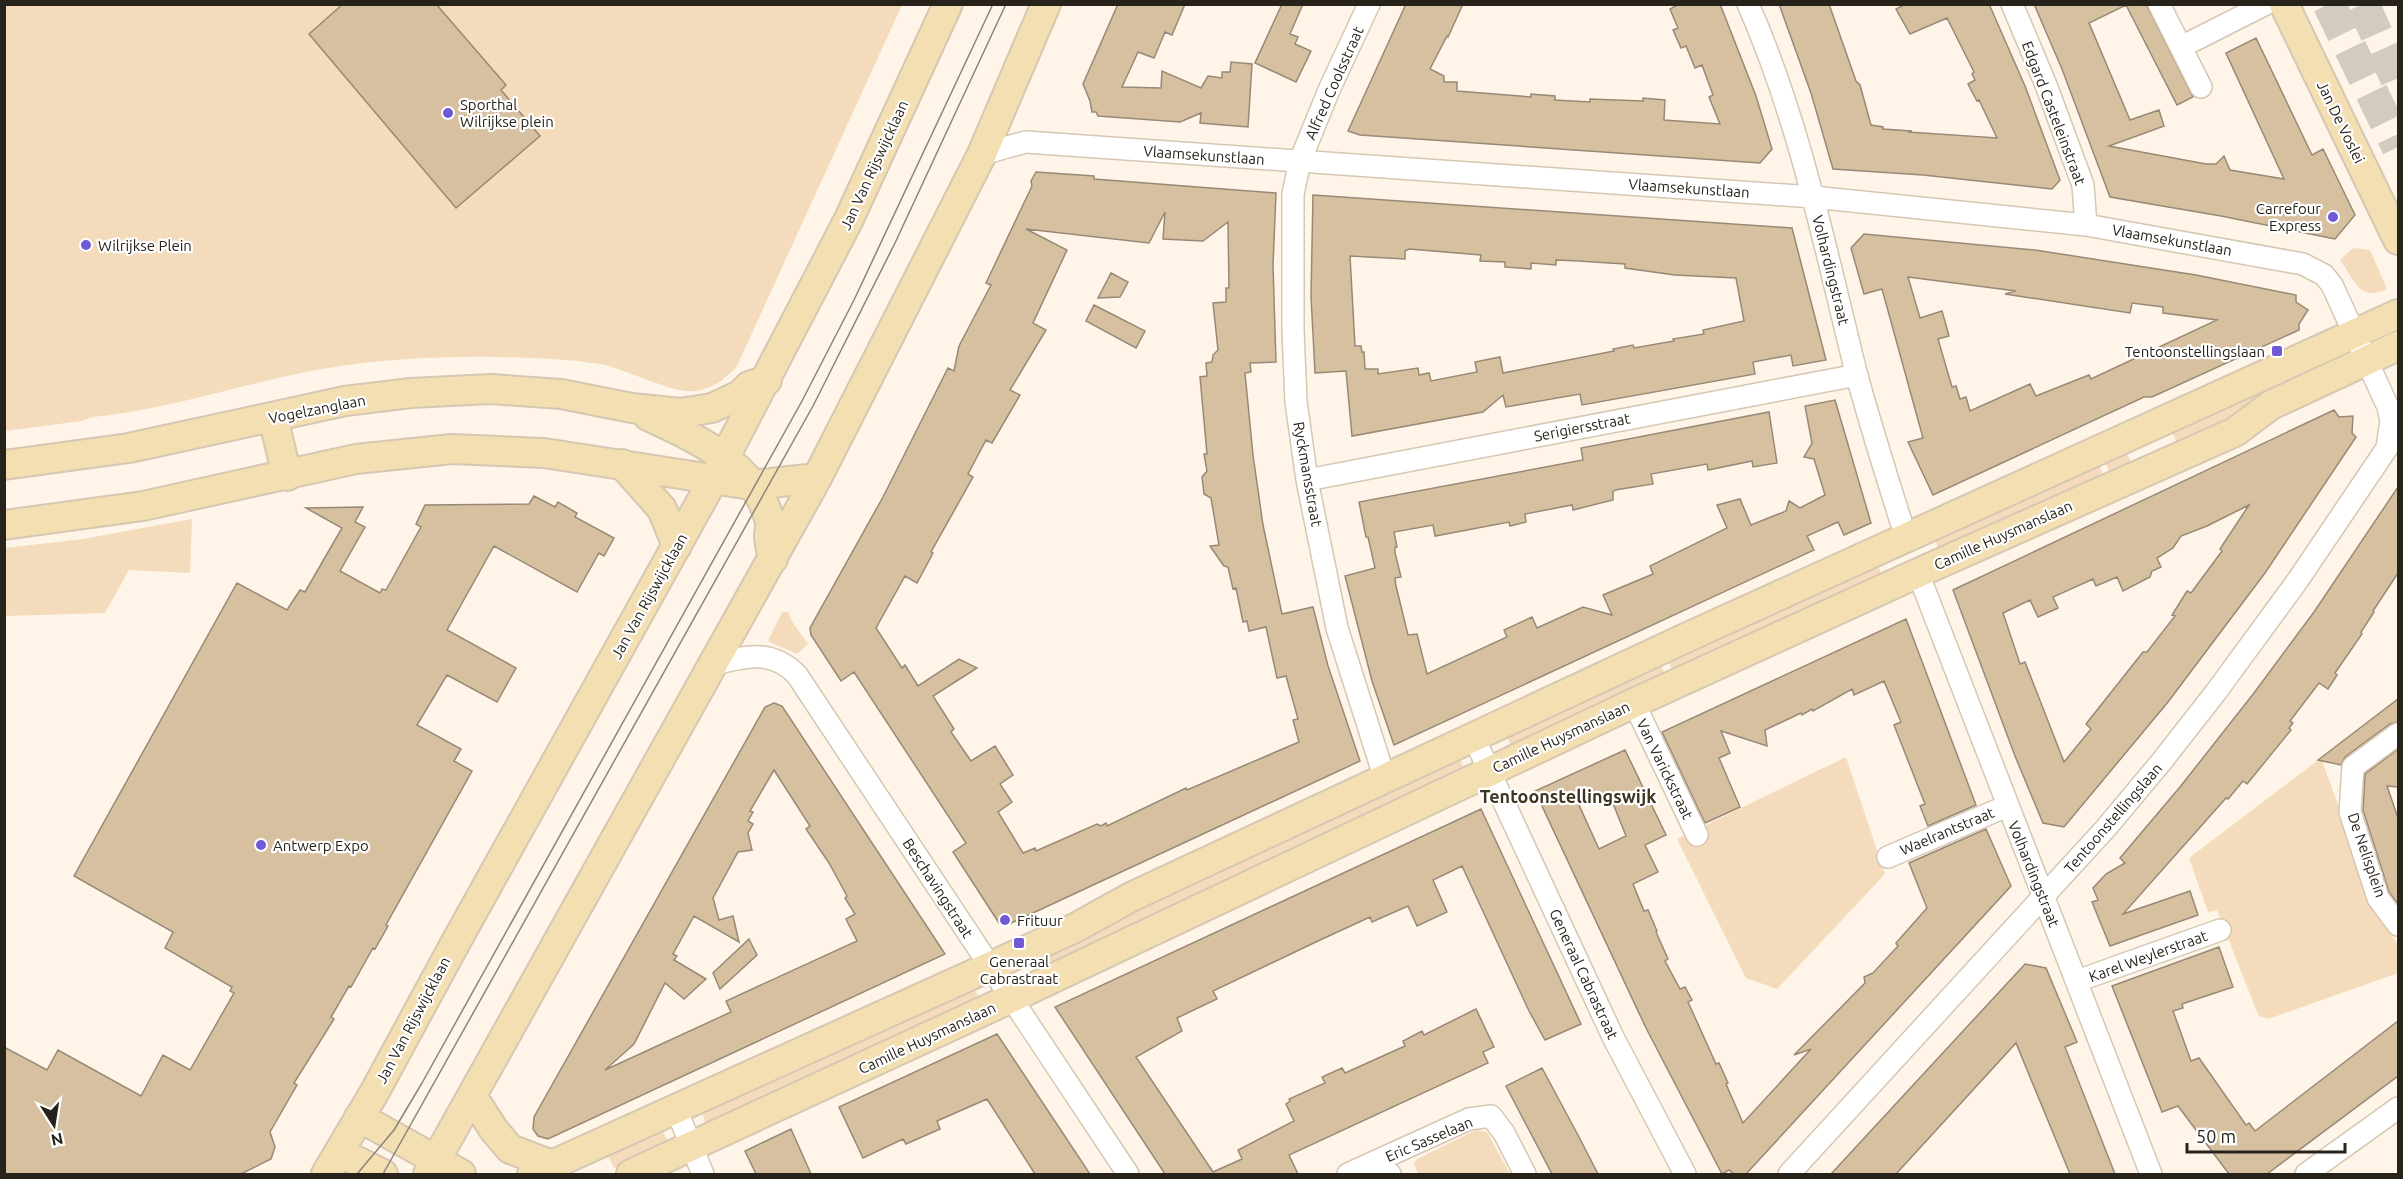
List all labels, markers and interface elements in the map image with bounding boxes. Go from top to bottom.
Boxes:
street label: Alfred Coolsstraat [1301,24,1367,142]
street label: Edgard Casteleinstraat [2019,39,2089,187]
street label: Jan De Voslei [2314,78,2368,166]
place label: Sporthal Wilrijkse plein [460,96,554,130]
street label: Jan Van Rijswijcklaan [837,98,911,232]
marker: Sporthal Wilrijkse plein [441,106,455,120]
street label: Vlaamsekunstlaan [1143,142,1265,168]
street label: Vlaamsekunstlaan [1628,175,1750,201]
place label: Carrefour Express [2256,200,2321,234]
marker: Carrefour Express [2326,210,2340,224]
street label: Volhardingstraat [1809,213,1853,327]
street label: Vlaamsekunstlaan [2111,221,2233,259]
place label: Wilrijkse Plein [98,237,192,254]
marker: Wilrijkse Plein [79,238,93,252]
place label: Tentoonstellingslaan [2125,343,2265,360]
marker: Tentoonstellingslaan [2270,344,2284,358]
street label: Vogelzanglaan [267,391,367,427]
street label: Serigiersstraat [1532,409,1632,445]
street label: Ryckmansstraat [1290,420,1326,528]
street label: Camille Huysmanslaan [1931,497,2075,573]
street label: Jan Van Rijswijcklaan [607,530,691,662]
street label: Camille Huysmanslaan [1490,698,1632,776]
street label: Van Varickstraat [1633,716,1697,822]
street label: Tentoonstellingslaan [2061,759,2165,877]
district label: Tentoonstellingswijk [1480,786,1656,806]
street label: Waelrantstraat [1897,803,1997,859]
street label: De Nelisplein [2345,810,2389,900]
street label: Volhardingstraat [2005,819,2063,929]
street label: Beschavingstraat [900,835,977,941]
place label: Antwerp Expo [273,837,369,854]
marker: Antwerp Expo [254,838,268,852]
street label: Generaal Cabrastraat [1546,906,1622,1042]
place label: Frituur [1017,912,1063,929]
marker: Frituur [998,913,1012,927]
street label: Karel Weylerstraat [2087,927,2210,985]
marker: Generaal Cabrastraat [1012,936,1026,950]
place label: Generaal Cabrastraat [980,953,1058,987]
street label: Jan Van Rijswijcklaan [372,954,454,1086]
street label: Camille Huysmanslaan [856,999,998,1077]
north arrow [24,1095,84,1155]
street label: Eric Sasselaan [1383,1113,1475,1165]
scale bar [2187,1116,2344,1154]
text: 50 m [2196,1126,2236,1146]
text: N [49,1130,65,1150]

